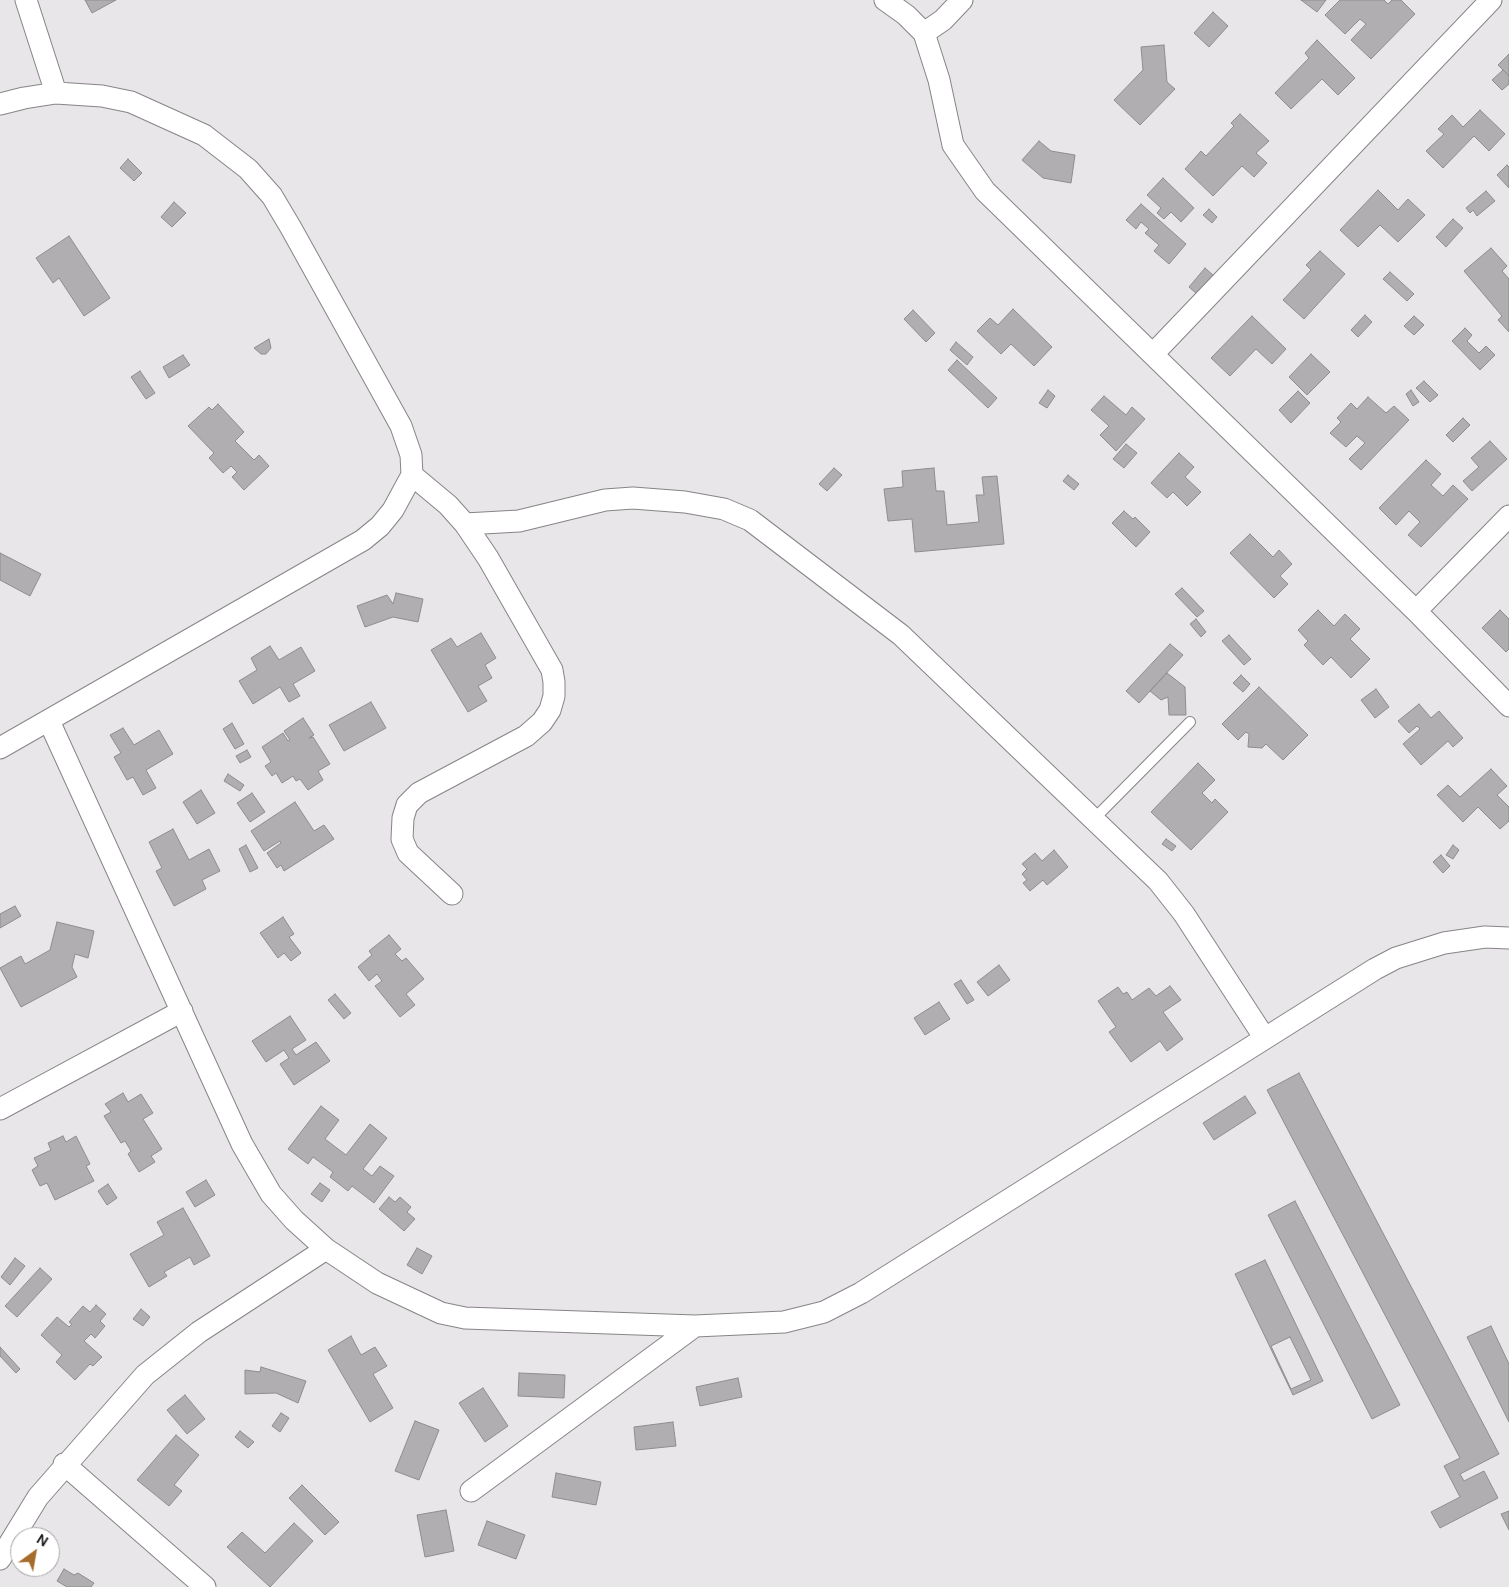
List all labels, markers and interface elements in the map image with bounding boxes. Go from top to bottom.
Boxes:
north arrow [10,1527,60,1577]
text: N [33,1530,52,1550]

